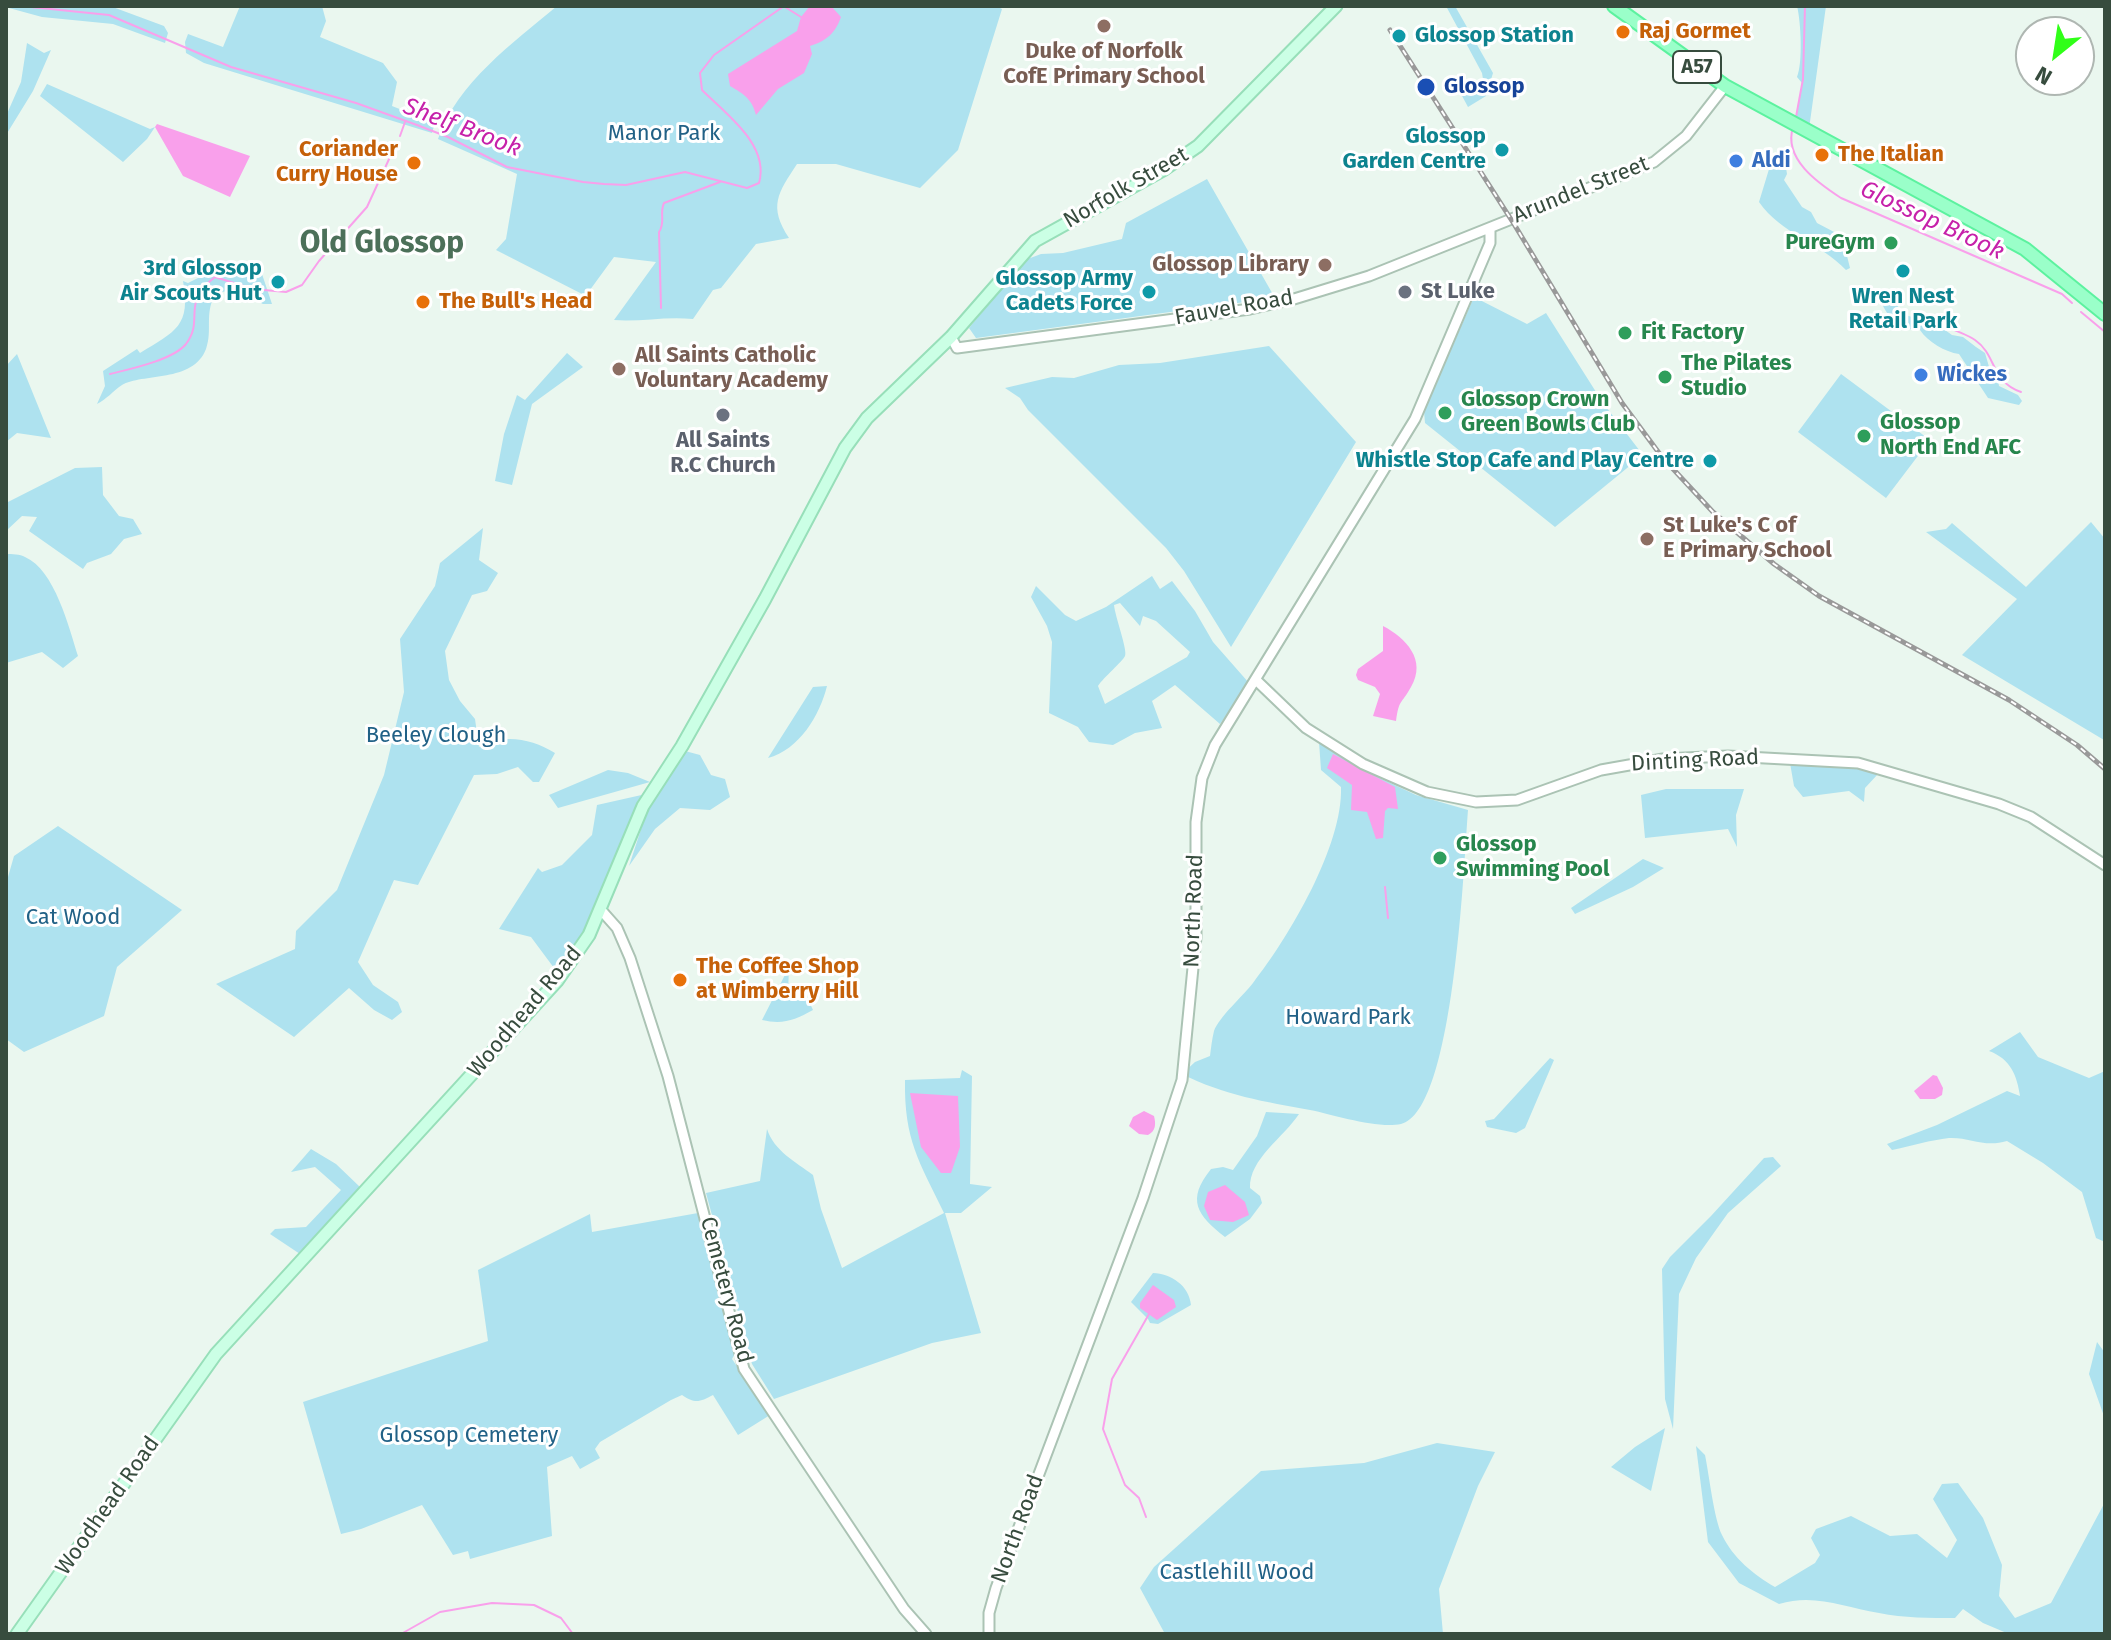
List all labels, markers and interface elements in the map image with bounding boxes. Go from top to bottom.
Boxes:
north arrow [2015,16,2095,96]
marker: Duke of Norfolk CofE Primary School [1095,17,1113,35]
place label: Raj Gormet [1639,19,1751,45]
place label: Glossop Station [1415,23,1574,49]
marker: Raj Gormet [1614,23,1632,41]
marker: Glossop Station [1390,27,1408,45]
place label: Duke of Norfolk CofE Primary School [1003,39,1205,90]
road number: A57 [1673,51,1721,83]
text: N [2031,60,2057,91]
place label: Glossop [1444,74,1525,100]
marker: Glossop [1415,76,1437,98]
water label: Shelf Brook [399,92,525,164]
park label: Manor Park [608,121,720,147]
place label: Glossop Garden Centre [1342,124,1486,176]
place label: Coriander Curry House [276,137,398,188]
marker: Glossop Garden Centre [1493,141,1511,159]
street label: Norfolk Street [1059,142,1193,234]
place label: The Italian [1838,142,1944,168]
marker: The Italian [1813,146,1831,164]
place label: Aldi [1752,148,1791,174]
street label: Arundel Street [1509,151,1653,229]
marker: Aldi [1727,152,1745,170]
marker: Coriander Curry House [405,154,423,172]
water label: Glossop Brook [1856,175,2008,267]
district label: Old Glossop [300,226,464,262]
place label: PureGym [1785,230,1875,256]
marker: PureGym [1882,234,1900,252]
place label: Glossop Library [1152,252,1309,278]
place label: 3rd Glossop Air Scouts Hut [121,256,262,308]
marker: Glossop Library [1316,256,1334,274]
marker: Wren Nest Retail Park [1894,262,1912,280]
place label: Glossop Army Cadets Force [996,266,1133,318]
marker: 3rd Glossop Air Scouts Hut [269,273,287,291]
place label: St Luke [1421,279,1495,305]
marker: Glossop Army Cadets Force [1140,283,1158,301]
marker: St Luke [1396,283,1414,301]
place label: Wren Nest Retail Park [1849,284,1957,336]
street label: Fauvel Road [1173,285,1295,331]
place label: The Bull's Head [439,289,593,315]
marker: The Bull's Head [414,293,432,311]
place label: Fit Factory [1641,320,1744,346]
marker: Fit Factory [1616,324,1634,342]
place label: All Saints Catholic Voluntary Academy [635,343,828,394]
place label: The Pilates Studio [1681,351,1792,402]
marker: All Saints Catholic Voluntary Academy [610,360,628,378]
place label: Wickes [1937,362,2007,388]
marker: Wickes [1912,366,1930,384]
marker: The Pilates Studio [1656,368,1674,386]
place label: Glossop Crown Green Bowls Club [1461,387,1636,438]
marker: Glossop Crown Green Bowls Club [1436,404,1454,422]
marker: All Saints R.C Church [714,406,732,424]
place label: Glossop North End AFC [1880,410,2021,462]
marker: Glossop North End AFC [1855,427,1873,445]
place label: All Saints R.C Church [670,428,776,480]
place label: Whistle Stop Cafe and Play Centre [1356,448,1694,474]
marker: Whistle Stop Cafe and Play Centre [1701,452,1719,470]
place label: St Luke's C of E Primary School [1663,513,1832,564]
marker: St Luke's C of E Primary School [1638,530,1656,548]
park label: Beeley Clough [366,723,506,749]
street label: Dinting Road [1630,744,1760,778]
place label: Glossop Swimming Pool [1456,832,1609,884]
marker: Glossop Swimming Pool [1431,849,1449,867]
street label: North Road [1179,854,1209,968]
park label: Cat Wood [26,905,120,931]
street label: Woodhead Road [462,941,588,1083]
place label: The Coffee Shop at Wimberry Hill [696,954,859,1006]
marker: The Coffee Shop at Wimberry Hill [671,971,689,989]
park label: Howard Park [1285,1005,1411,1031]
street label: Cemetery Road [694,1214,758,1366]
park label: Glossop Cemetery [380,1423,558,1449]
street label: Woodhead Road [50,1432,166,1580]
street label: North Road [986,1471,1050,1587]
park label: Castlehill Wood [1160,1560,1314,1586]

